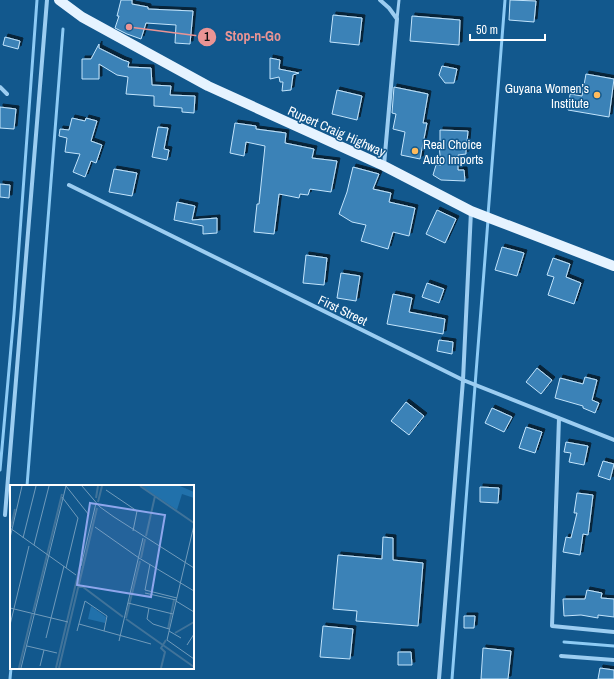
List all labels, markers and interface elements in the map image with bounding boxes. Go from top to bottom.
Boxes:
scale bar [470,16,545,42]
text: 50 m [476,22,498,38]
callout: Stop-n-Go [197,24,289,50]
text: Stop-n-Go [225,27,281,45]
text: 1 [204,29,210,45]
place label: Guyana Women’s Institute [505,80,589,112]
marker: Guyana Women’s Institute [592,90,602,100]
street label: Rupert Craig Highway [285,102,389,161]
place label: Real Choice Auto Imports [422,136,483,168]
marker: Real Choice Auto Imports [410,146,420,156]
street label: First Street [315,291,370,330]
inset map [10,485,194,669]

